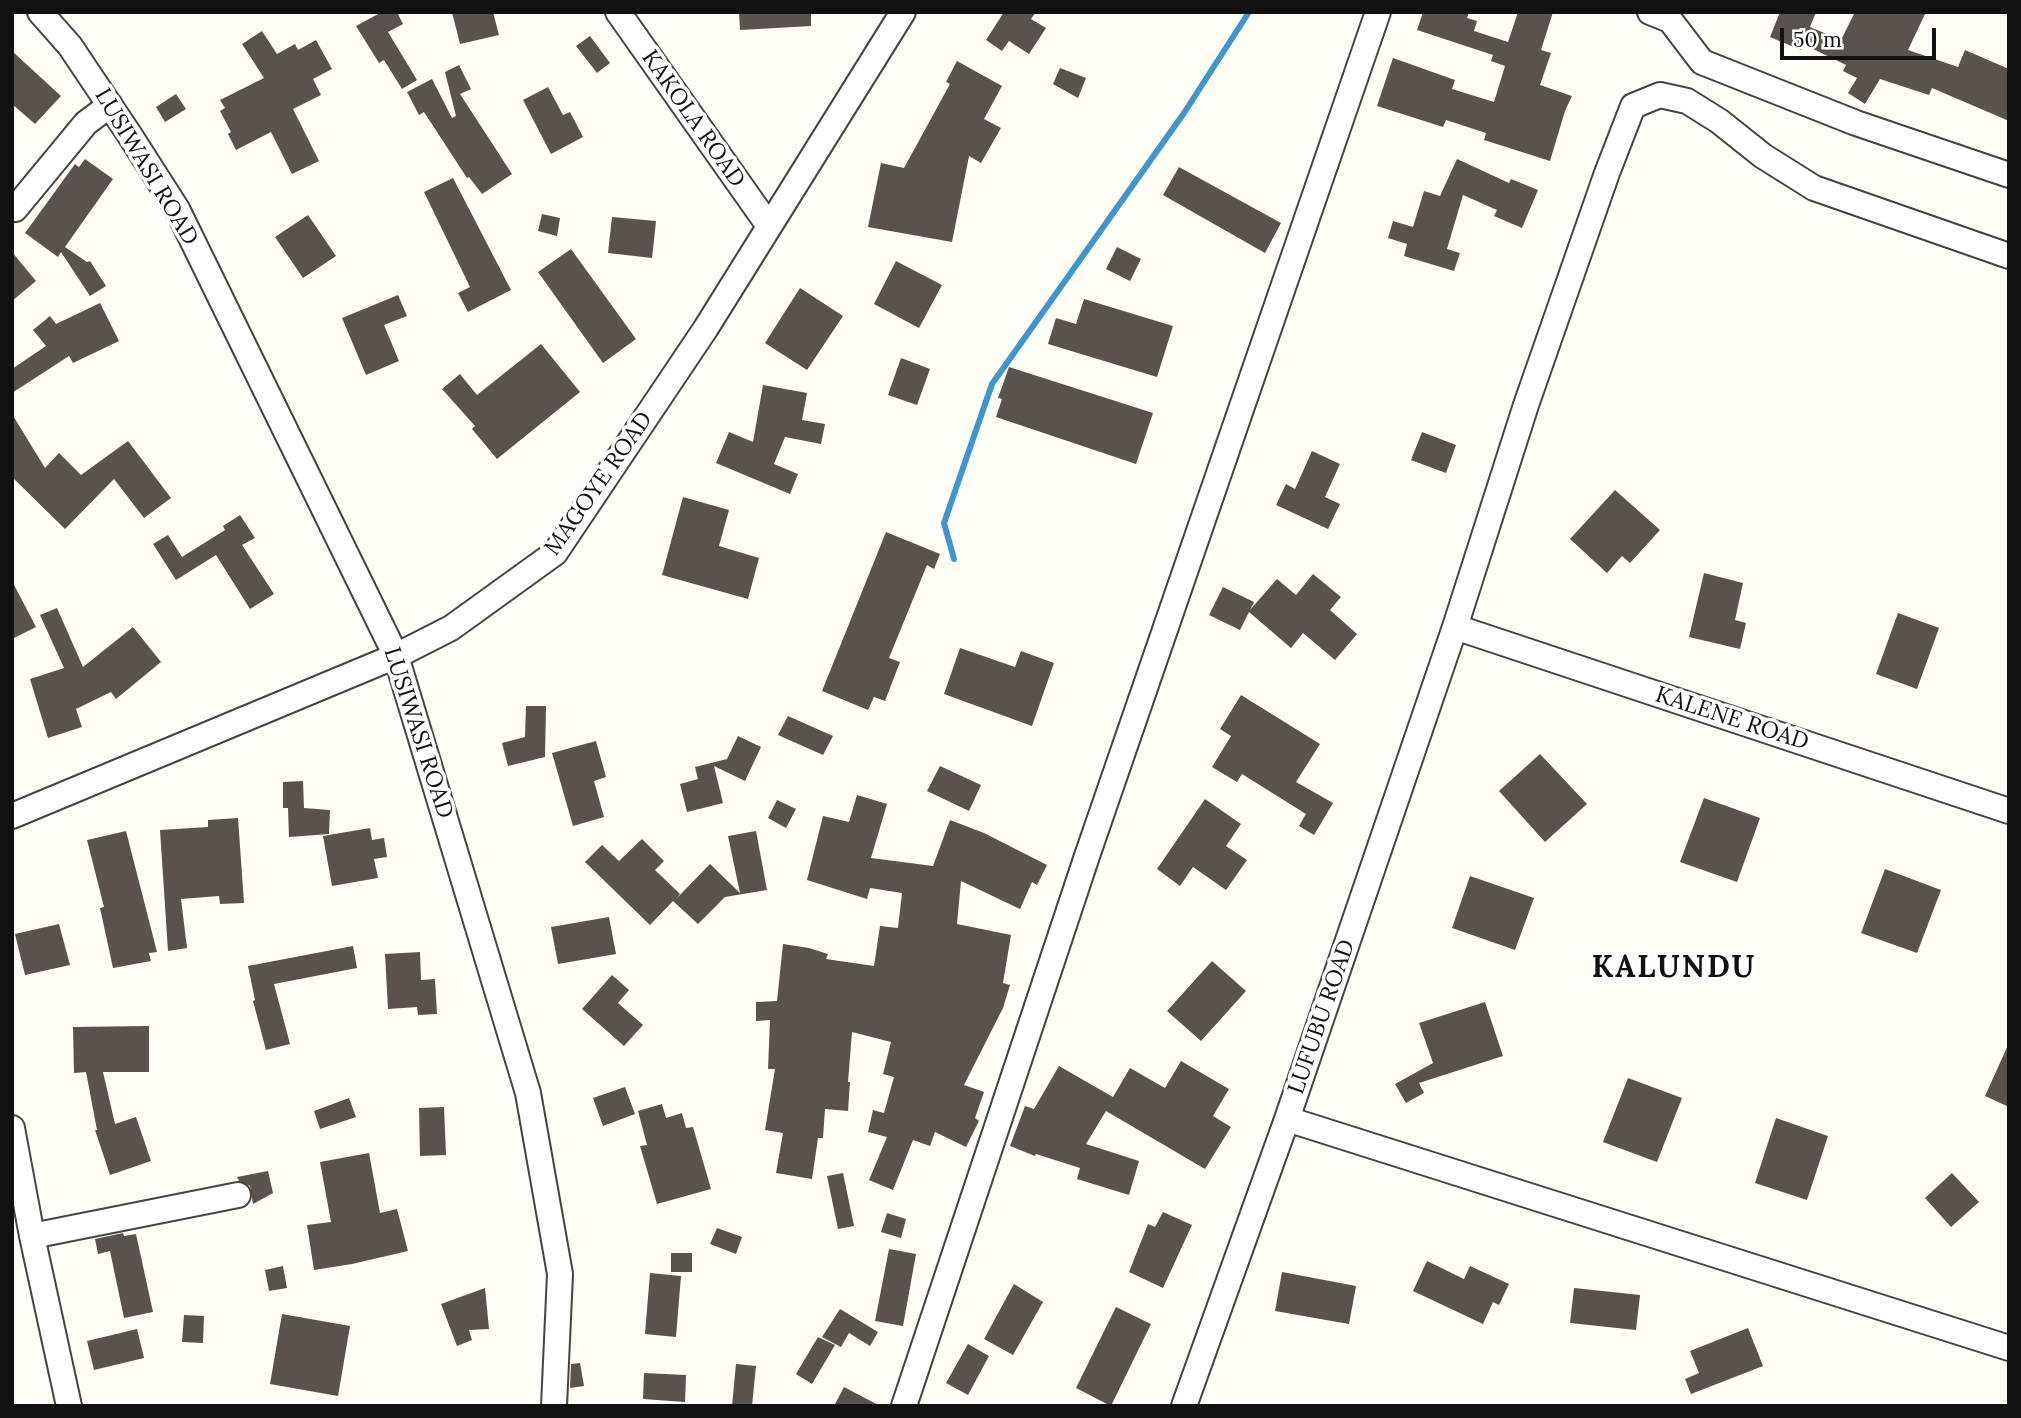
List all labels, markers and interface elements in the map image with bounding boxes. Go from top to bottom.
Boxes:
scale bar [1783,14,1939,58]
text: 50 m [1793,26,1842,53]
street label: KAKOLA ROAD [635,45,751,193]
street label: LUSIWASI ROAD [88,84,204,250]
street label: MAGOYE ROAD [539,407,659,561]
street label: LUSIWASI ROAD [377,644,459,822]
street label: KALENE ROAD [1652,681,1812,757]
street label: LUFUBU ROAD [1283,936,1361,1098]
district label: KALUNDU [1593,950,1755,986]

